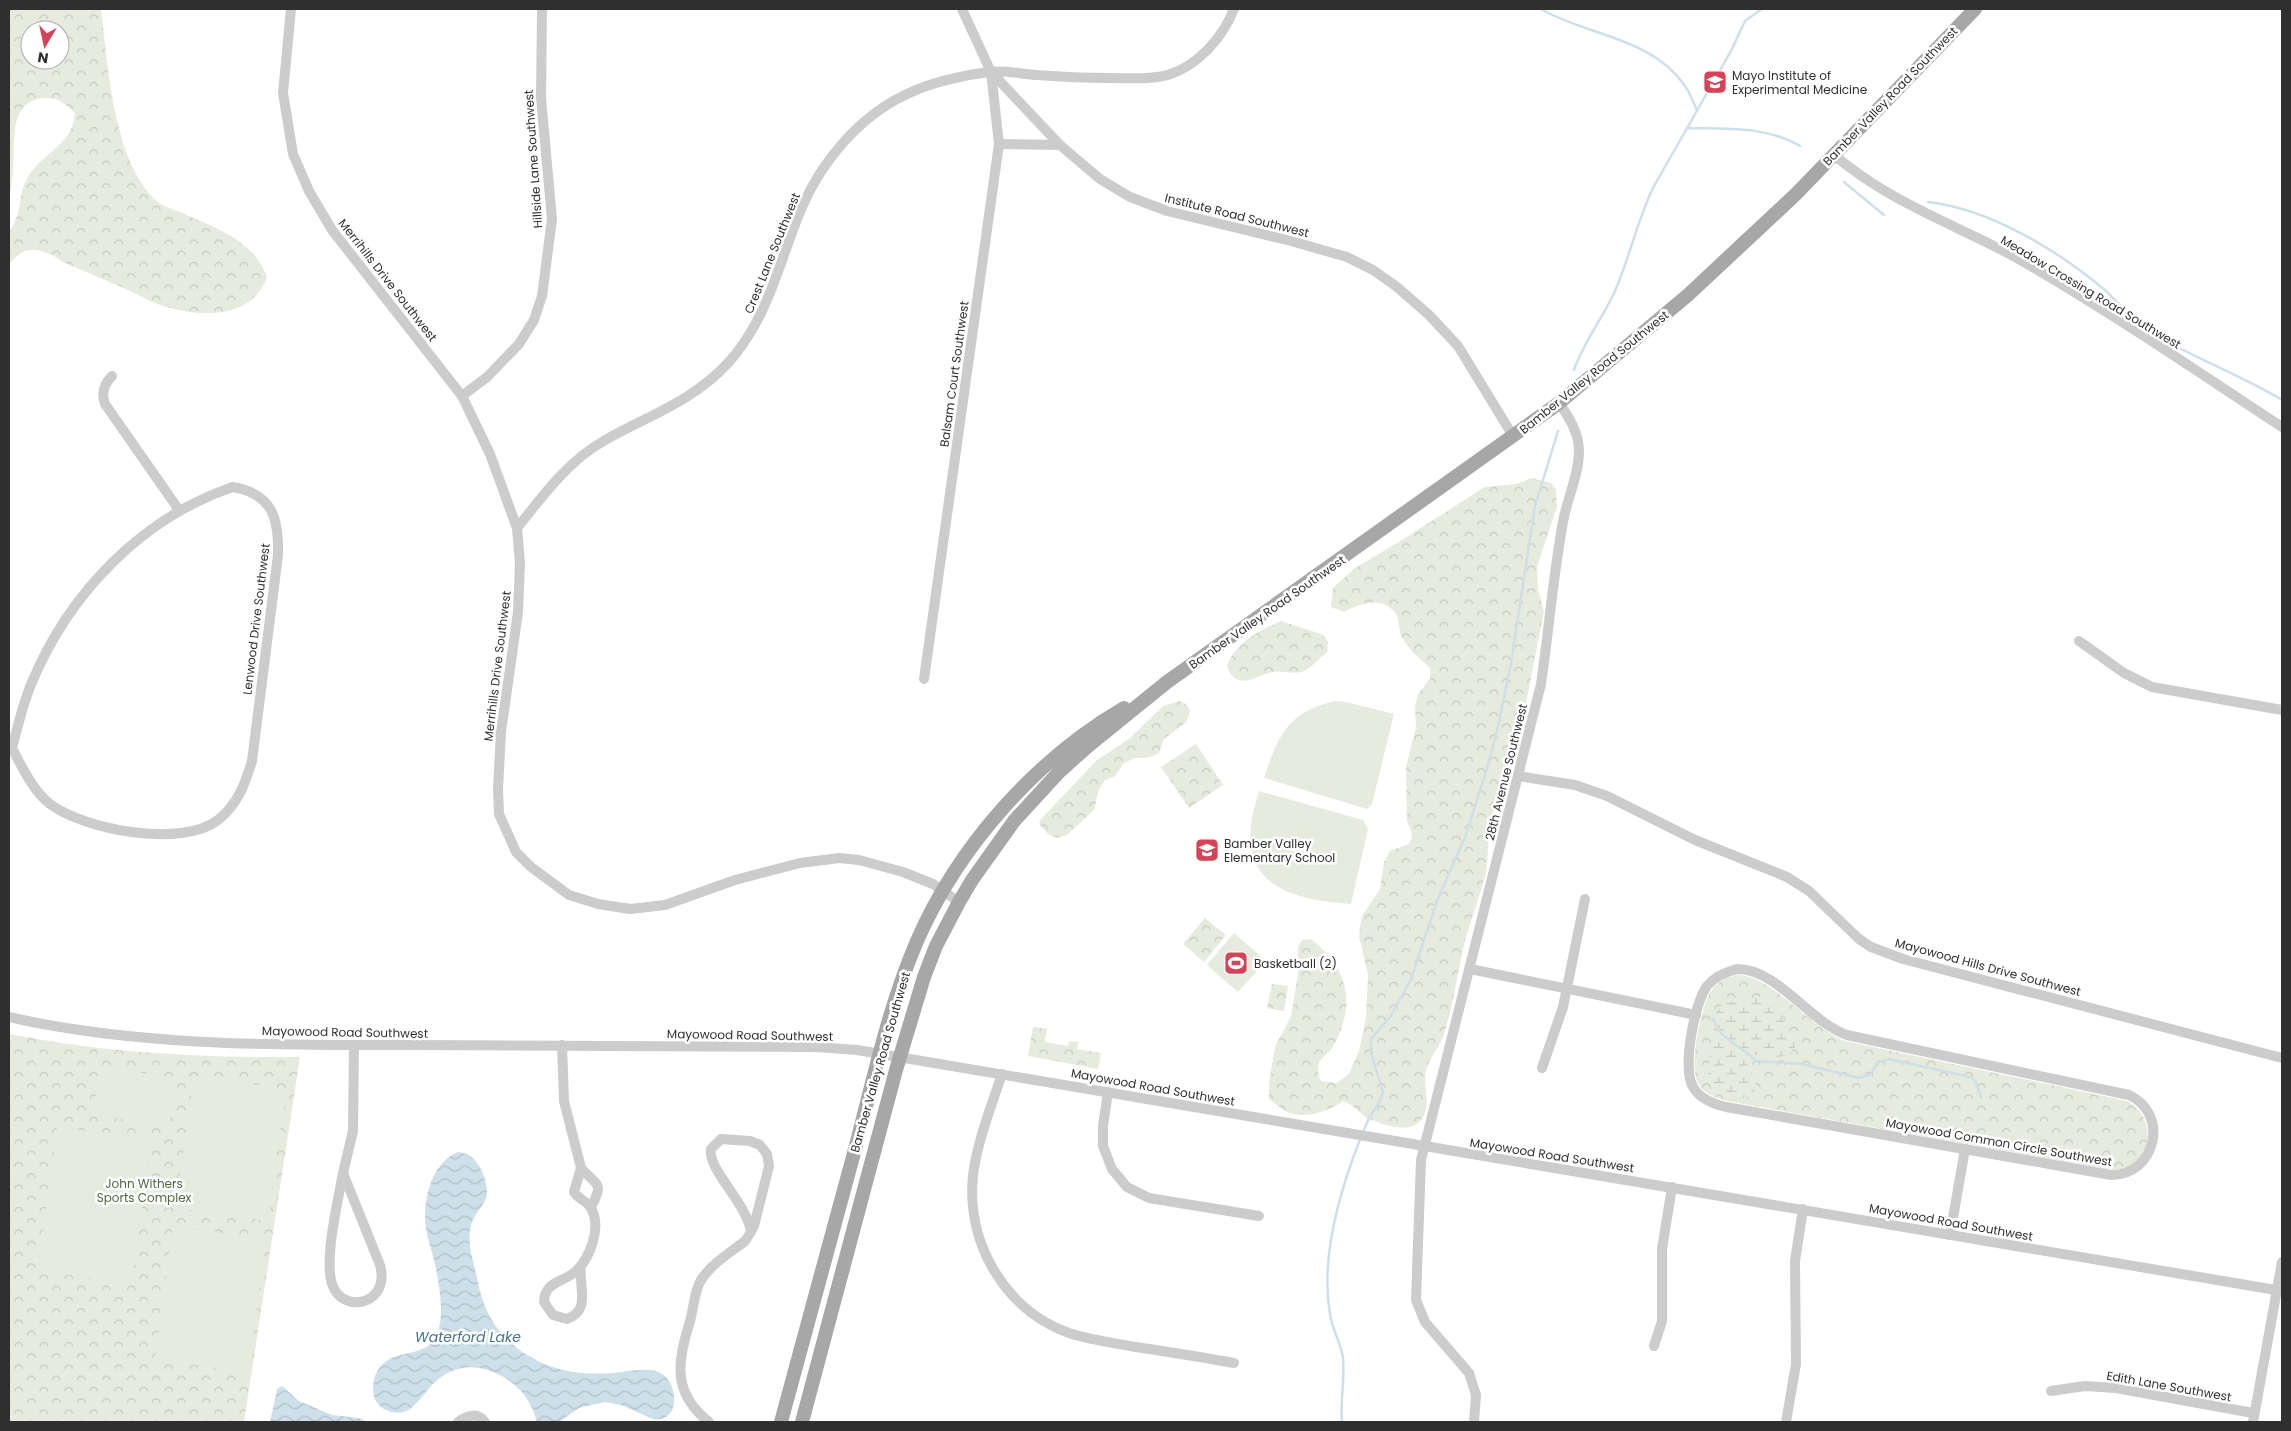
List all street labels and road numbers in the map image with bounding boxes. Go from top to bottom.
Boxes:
street label: Bamber Valley Road Southwest [1819,23,1961,169]
street label: Hillside Lane Southwest [520,89,546,229]
street label: Institute Road Southwest [1163,189,1311,241]
street label: Crest Lane Southwest [740,190,804,316]
street label: Merrihills Drive Southwest [335,215,441,345]
street label: Meadow Crossing Road Southwest [1998,231,2184,353]
street label: Balsam Court Southwest [935,300,973,448]
street label: Bamber Valley Road Southwest [1516,306,1672,438]
street label: Lenwood Drive Southwest [238,542,274,696]
street label: Bamber Valley Road Southwest [1185,551,1349,673]
street label: Merrihills Drive Southwest [479,590,515,742]
street label: 28th Avenue Southwest [1481,702,1531,842]
street label: Mayowood Hills Drive Southwest [1893,934,2083,1000]
street label: Bamber Valley Road Southwest [846,970,914,1154]
street label: Mayowood Road Southwest [262,1022,428,1042]
street label: Mayowood Road Southwest [667,1025,833,1045]
street label: Mayowood Road Southwest [1070,1064,1236,1110]
street label: Mayowood Common Circle Southwest [1884,1114,2114,1170]
street label: Mayowood Road Southwest [1469,1134,1635,1176]
street label: Mayowood Road Southwest [1868,1199,2034,1245]
street label: Edith Lane Southwest [2105,1367,2233,1405]

